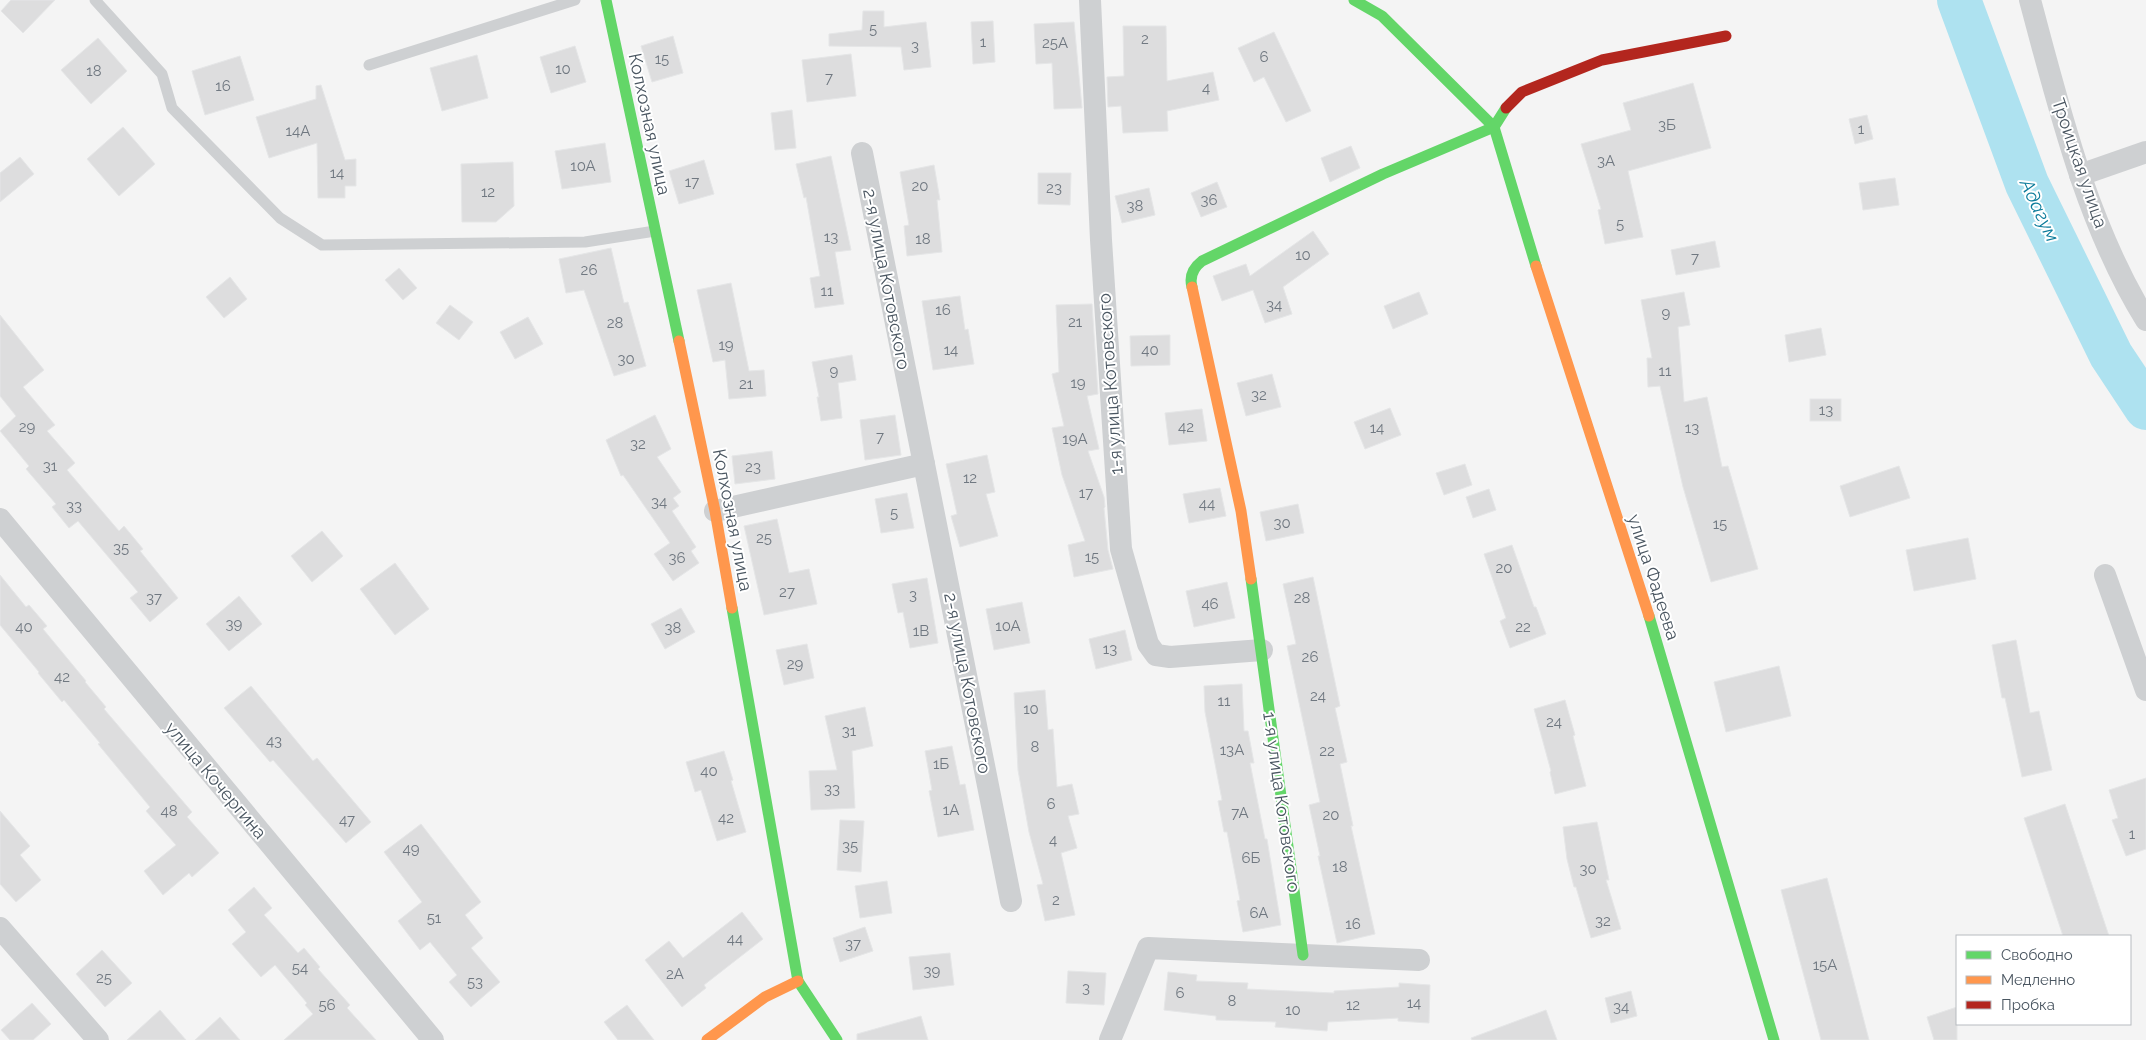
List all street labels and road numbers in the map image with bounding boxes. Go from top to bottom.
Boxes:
street label: Колхозная улица [625,51,675,197]
street label: Троицкая улица [2048,95,2112,231]
street label: 2-я улица Котовского [859,187,915,372]
street label: 1-я улица Котовского [1093,292,1127,476]
street label: Колхозная улица [709,447,757,593]
street label: улица Фадеева [1624,512,1684,642]
street label: 2-я улица Котовского [940,591,996,776]
street label: 1-я улица Котовского [1259,710,1305,894]
street label: улица Кочергина [161,717,271,843]

